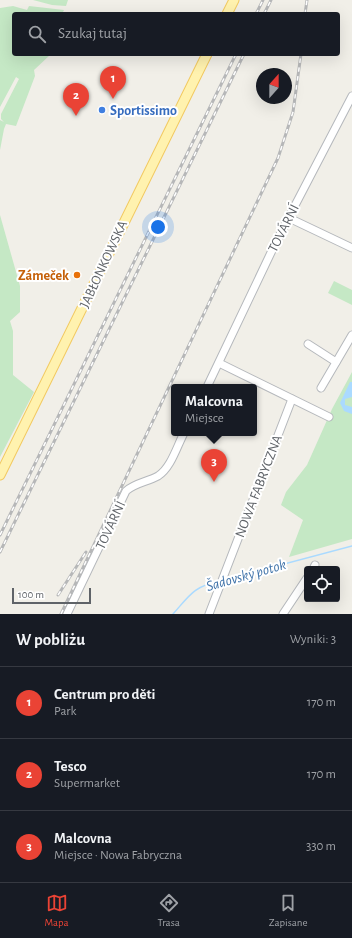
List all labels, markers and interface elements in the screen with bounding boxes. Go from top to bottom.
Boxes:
search box [12,12,340,56]
icon: search [26,23,48,45]
text: Szukaj tutaj [58,26,127,41]
pin: 1 [100,66,126,99]
north arrow [256,68,292,104]
pin: 2 [63,83,89,116]
place label: Sportissimo [110,104,177,118]
marker: Sportissimo [97,105,107,115]
street label: TOVÁRNÍ [263,201,302,255]
your location [148,217,168,237]
street label: JABŁONKOWSKA [78,219,130,310]
place label: Zámeček [18,269,69,283]
marker: Zámeček [72,270,82,280]
popup [171,384,257,436]
text: Malcovna [185,394,243,409]
text: Miejsce [185,412,224,425]
street label: NOWA FABRYCZNA [233,433,285,540]
pin: 3 [201,449,227,482]
street label: TOVÁRNÍ [91,498,128,552]
water label: Šadovský potok [204,556,288,594]
map controls [304,566,340,602]
button: locate [304,566,340,602]
scale bar [12,586,91,605]
text: 100 m [18,589,44,600]
text: W pobliżu [16,631,85,648]
text: Wyniki: 3 [290,633,336,646]
text: Centrum pro děti [54,687,156,702]
text: 1 [27,696,31,709]
text: 170 m [307,696,336,709]
text: Park [54,705,76,718]
text: Tesco [54,759,87,774]
text: 2 [26,768,32,781]
text: 170 m [307,768,336,781]
text: Supermarket [54,777,120,790]
text: Malcovna [54,831,112,846]
text: 3 [26,840,32,853]
text: 330 m [306,840,336,853]
text: Miejsce · Nowa Fabryczna [54,849,182,862]
tab: Mapa [44,892,69,929]
tab: Trasa [157,892,180,929]
tab: Zapisane [269,892,308,929]

